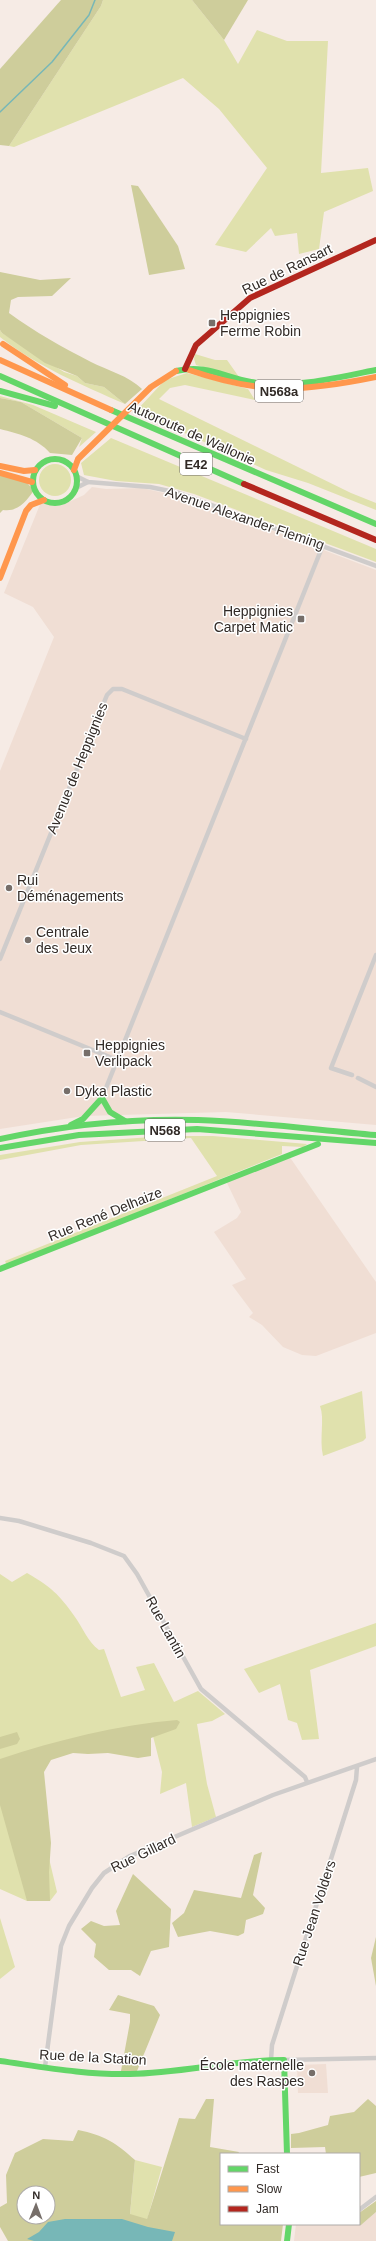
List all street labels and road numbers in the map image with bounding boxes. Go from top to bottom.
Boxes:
street label: Rue de Ransart [239,240,335,298]
road number: N568a [255,380,303,402]
street label: Autoroute de Wallonie [126,398,258,468]
road number: E42 [180,453,212,475]
street label: Avenue Alexander Fleming [163,483,327,553]
street label: Avenue de Heppignies [43,700,111,836]
road number: N568 [145,1119,185,1141]
street label: Rue René Delhaize [46,1184,164,1244]
street label: Rue Lantin [143,1594,189,1660]
street label: Rue Gillard [108,1830,178,1876]
street label: Rue Jean Volders [289,1858,339,1968]
street label: Rue de la Station [39,2046,147,2068]

